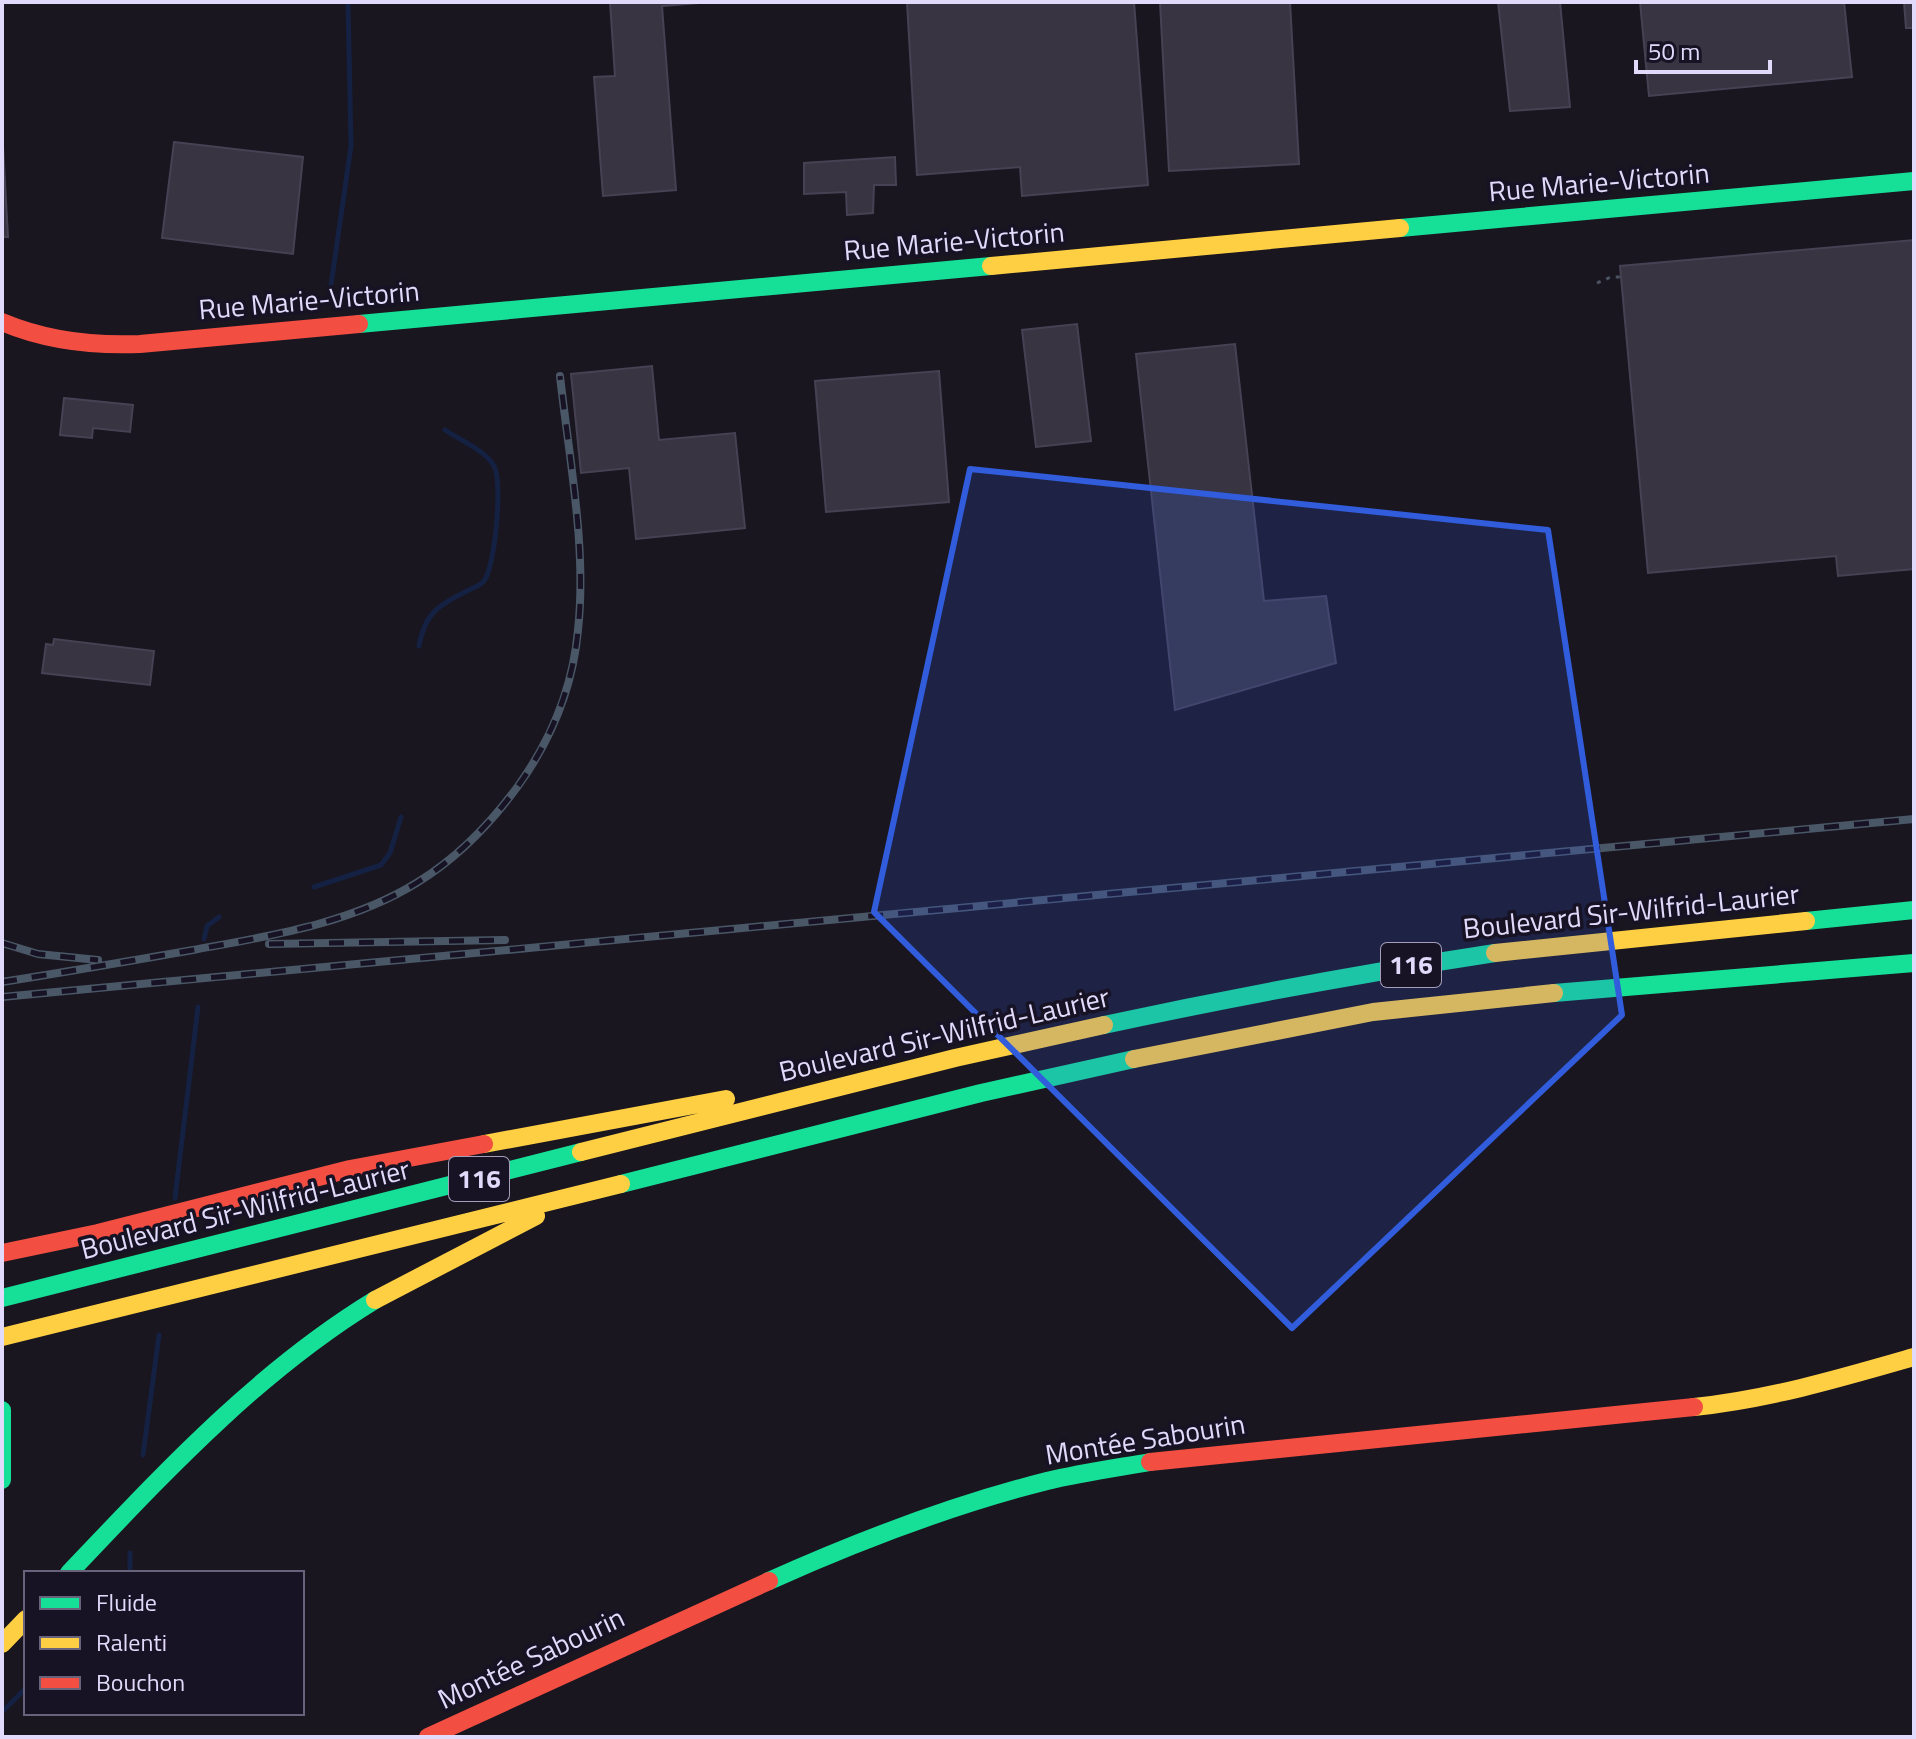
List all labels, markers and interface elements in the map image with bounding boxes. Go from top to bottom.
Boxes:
scale bar [1636,24,1770,74]
text: 50 m [1648,33,1700,69]
street label: Rue Marie-Victorin [1487,150,1711,213]
street label: Rue Marie-Victorin [842,209,1066,272]
street label: Rue Marie-Victorin [197,268,421,331]
street label: Boulevard Sir-Wilfrid-Laurier [1461,871,1801,950]
road number: 116 [1381,943,1441,987]
street label: Boulevard Sir-Wilfrid-Laurier [774,974,1114,1092]
street label: Boulevard Sir-Wilfrid-Laurier [76,1147,414,1270]
road number: 116 [449,1157,509,1201]
street label: Montée Sabourin [1042,1401,1248,1476]
legend [24,1571,304,1715]
text: Fluide [96,1584,157,1620]
street label: Montée Sabourin [430,1595,631,1720]
text: Ralenti [96,1624,167,1660]
text: Bouchon [96,1664,185,1700]

